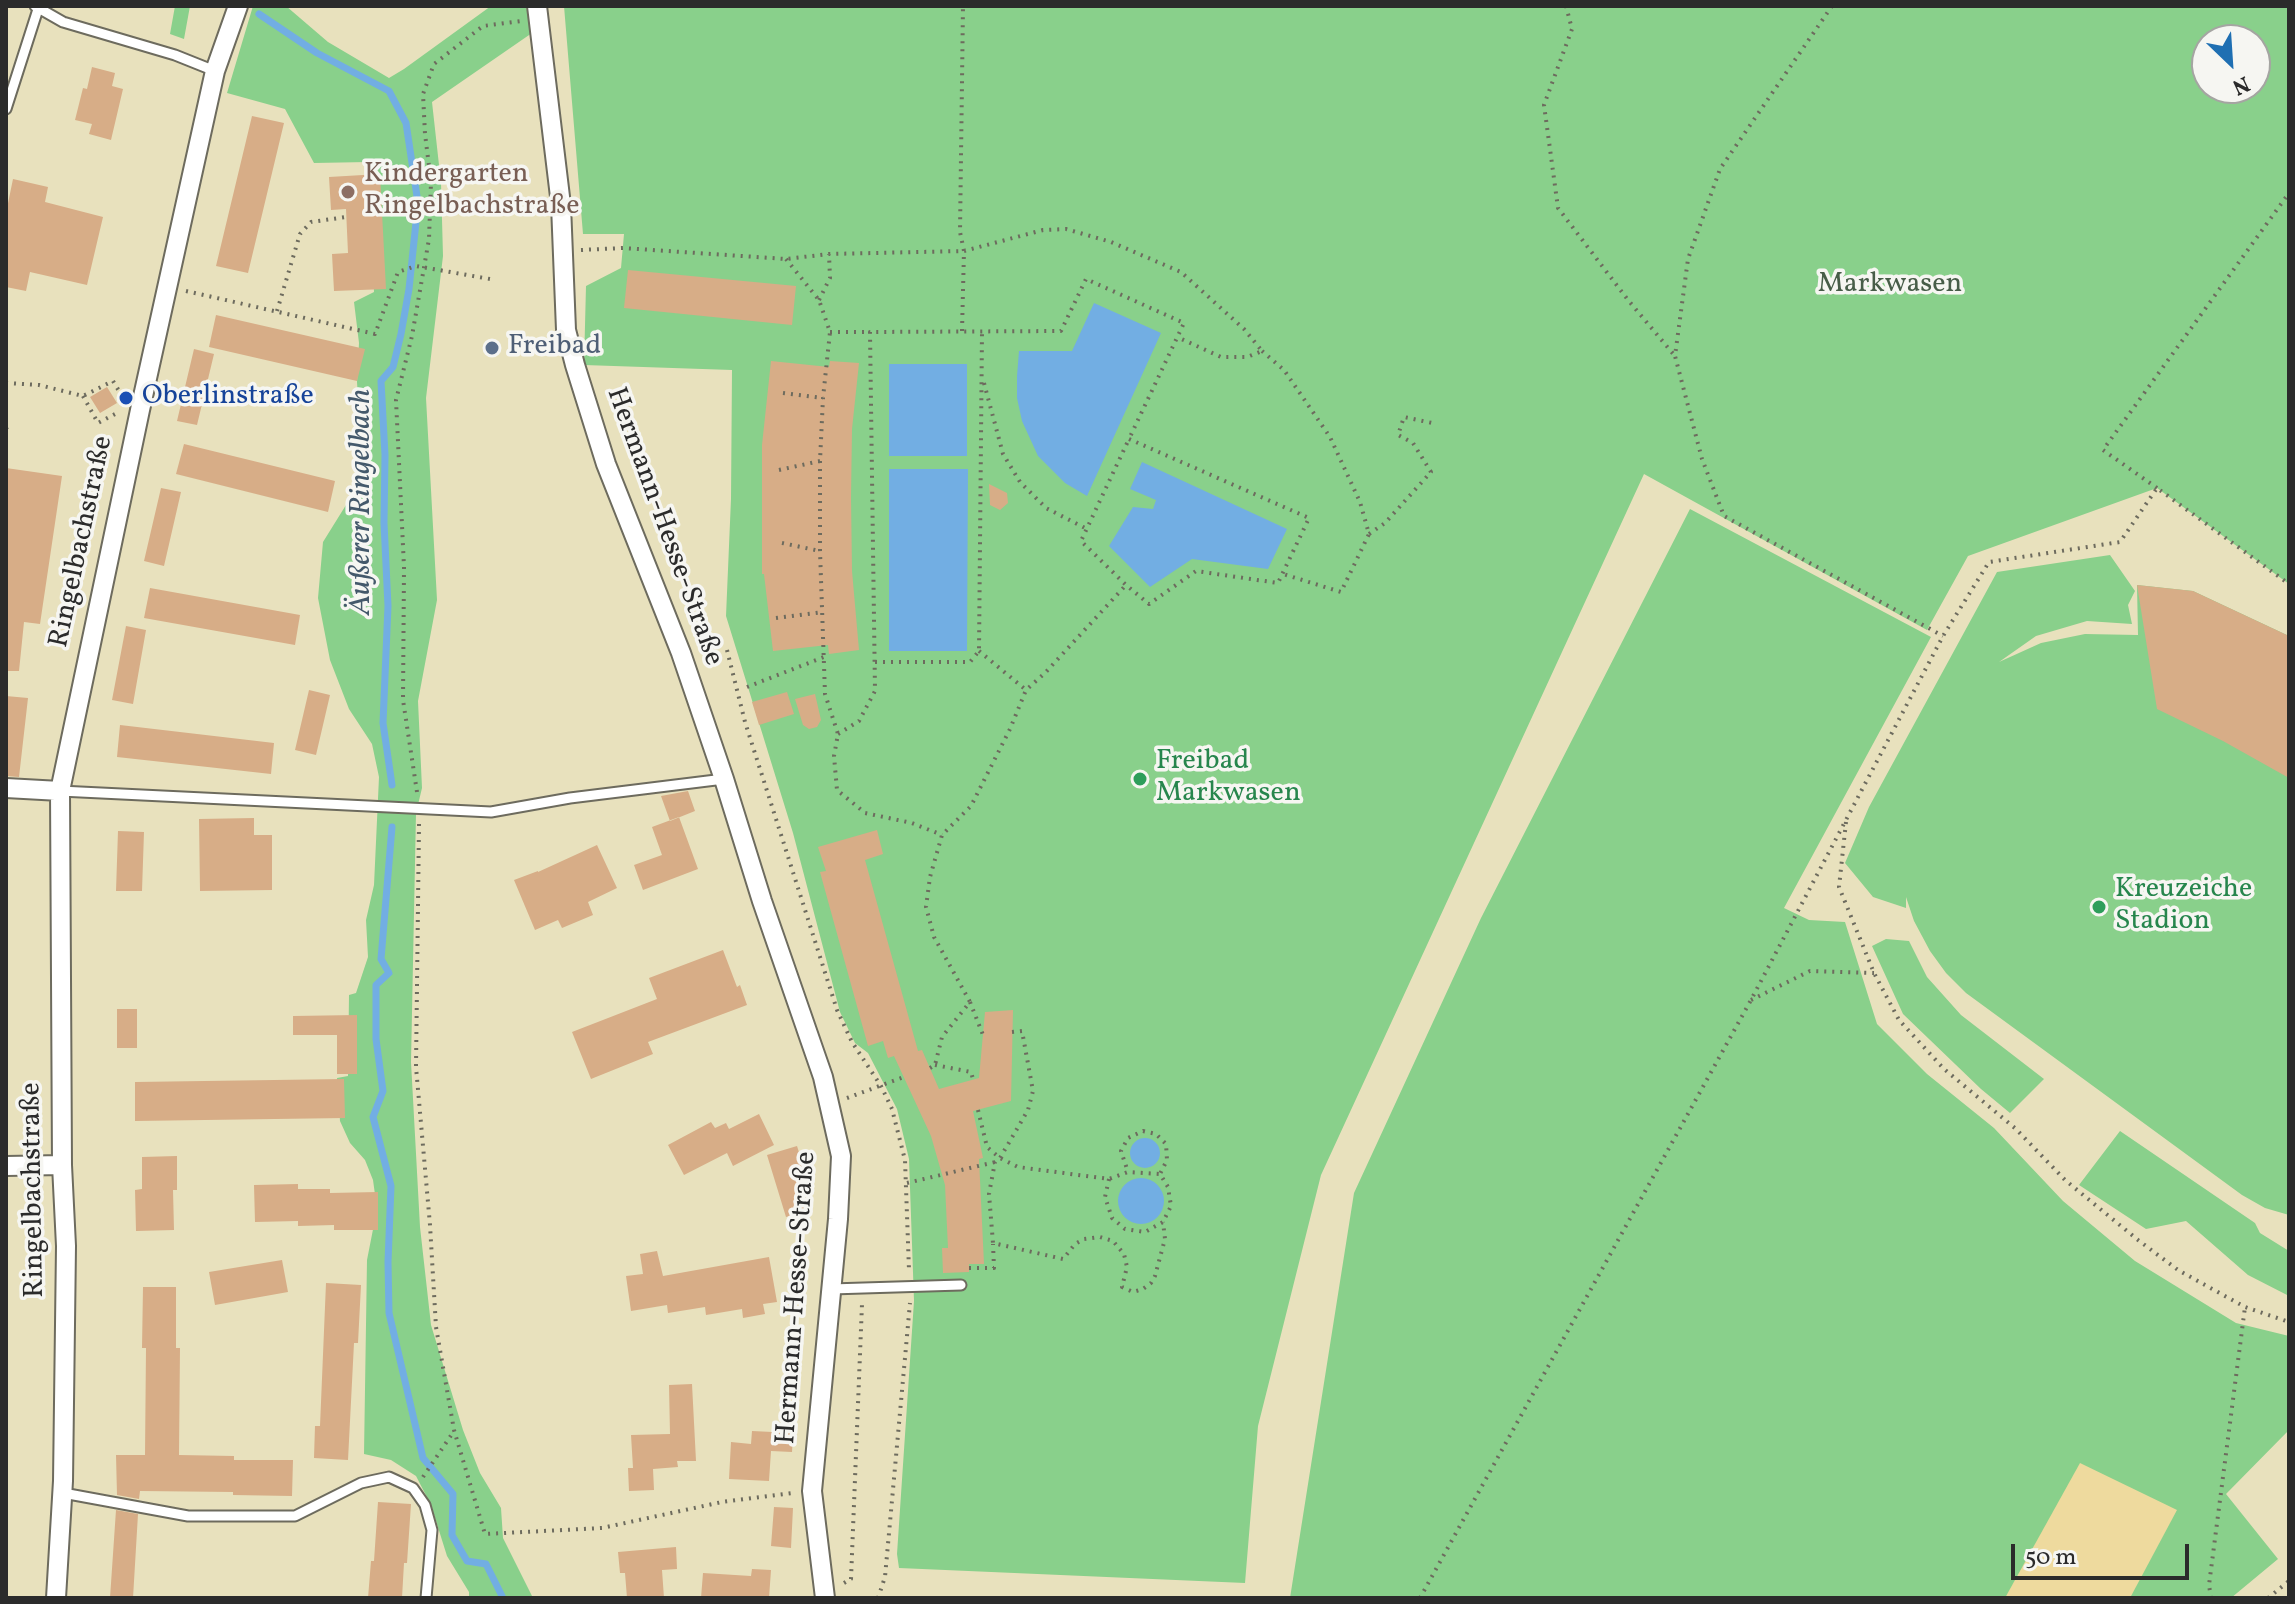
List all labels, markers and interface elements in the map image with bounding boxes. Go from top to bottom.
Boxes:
north arrow [2191,24,2271,104]
text: N [2227,67,2254,102]
place label: Kindergarten Ringelbachstraße [364,159,580,225]
marker: Kindergarten Ringelbachstraße [339,183,357,201]
park label: Markwasen [1818,269,1962,303]
place label: Freibad [508,331,601,365]
marker: Freibad [483,339,501,357]
place label: Oberlinstraße [142,381,314,415]
street label: Hermann-Hesse-Straße [597,383,729,671]
marker: Oberlinstraße [117,389,135,407]
water label: Äußerer Ringelbach [345,389,381,615]
street label: Ringelbachstraße [44,433,122,651]
place label: Freibad Markwasen [1156,746,1301,812]
marker: Freibad Markwasen [1131,770,1149,788]
place label: Kreuzeiche Stadion [2115,874,2252,940]
marker: Kreuzeiche Stadion [2090,898,2108,916]
street label: Ringelbachstraße [16,1082,54,1298]
street label: Hermann-Hesse-Straße [771,1150,825,1446]
scale bar [2015,1528,2193,1578]
text: 50 m [2025,1541,2077,1575]

